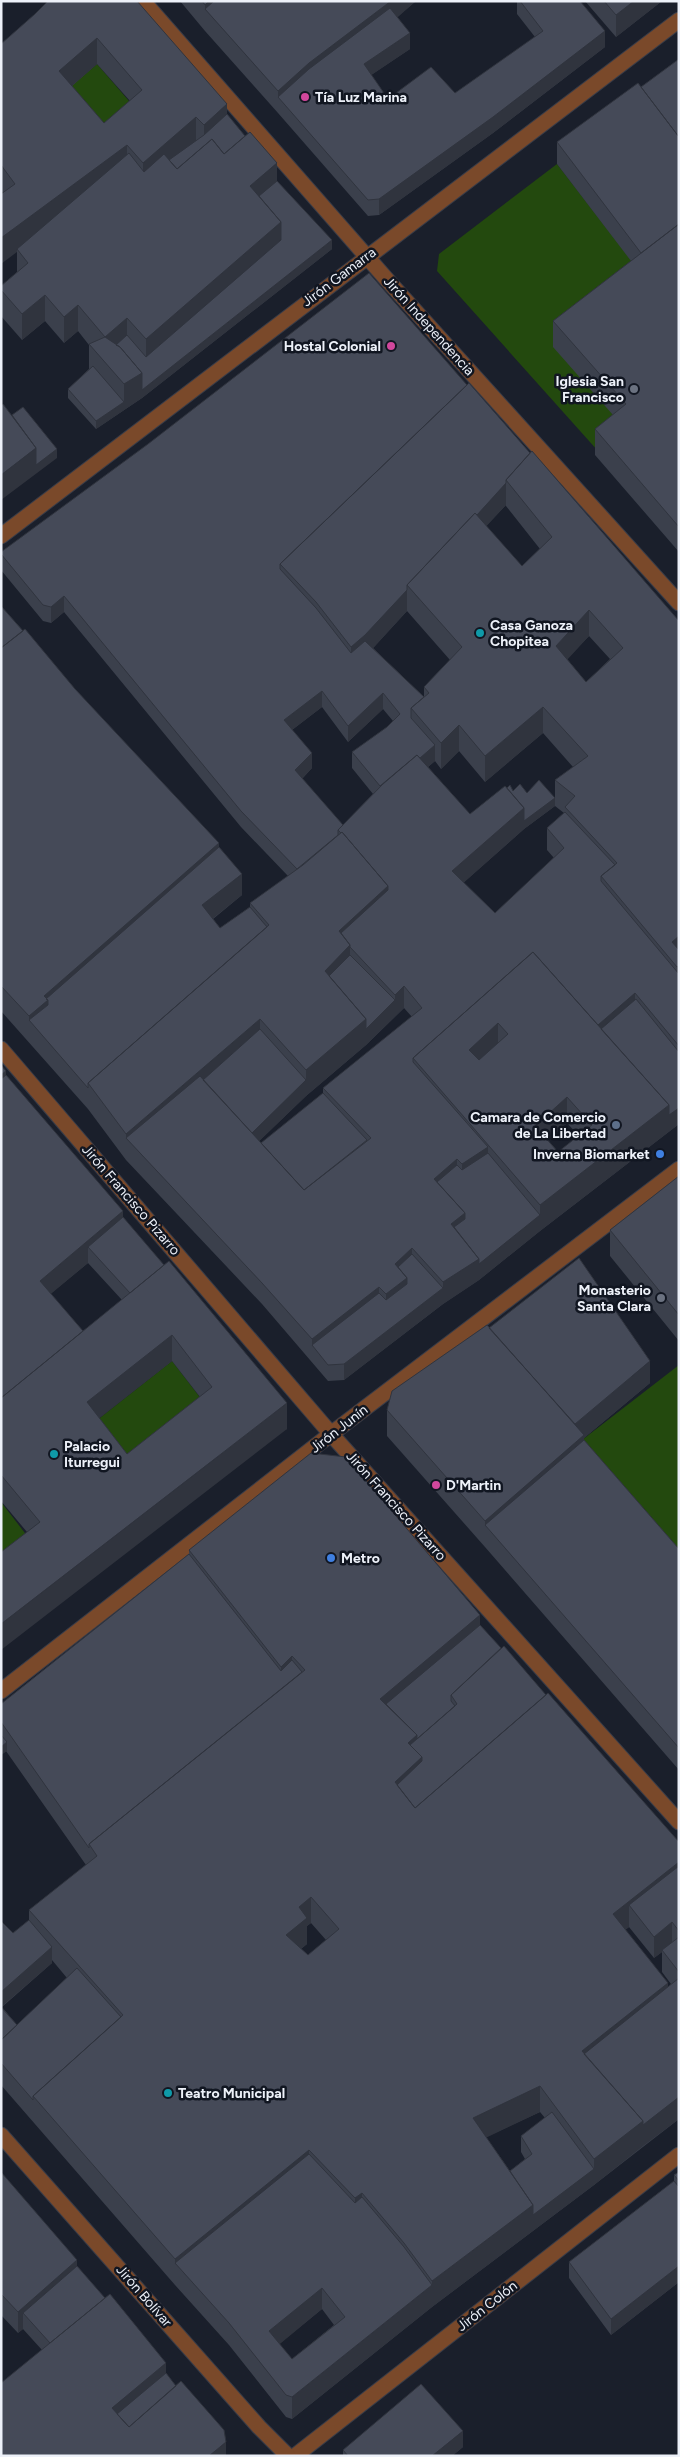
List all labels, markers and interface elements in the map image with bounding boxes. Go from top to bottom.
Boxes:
place label: Tía Luz Marina [315,89,407,106]
marker: Tía Luz Marina [299,91,311,103]
street label: Jirón Gamarra [299,244,379,310]
street label: Jirón Independencia [380,273,478,379]
place label: Hostal Colonial [284,338,381,355]
marker: Hostal Colonial [385,340,397,352]
place label: Iglesia San Francisco [555,373,624,406]
marker: Iglesia San Francisco [628,383,640,395]
place label: Casa Ganoza Chopitea [490,617,573,650]
marker: Casa Ganoza Chopitea [474,627,486,639]
place label: Camara de Comercio de La Libertad [470,1109,606,1142]
marker: Camara de Comercio de La Libertad [610,1119,622,1131]
street label: Jirón Francisco Pizarro [78,1141,184,1259]
place label: Inverna Biomarket [533,1146,650,1163]
marker: Inverna Biomarket [654,1148,666,1160]
place label: Monasterio Santa Clara [577,1282,651,1315]
marker: Monasterio Santa Clara [655,1292,667,1304]
street label: Jirón Junín [307,1401,371,1457]
place label: Palacio Iturregui [64,1438,120,1471]
marker: Palacio Iturregui [48,1448,60,1460]
street label: Jirón Francisco Pizarro [342,1448,450,1564]
place label: D'Martin [446,1477,501,1494]
marker: D'Martin [430,1479,442,1491]
place label: Metro [341,1550,380,1567]
marker: Metro [325,1552,337,1564]
place label: Teatro Municipal [178,2085,285,2102]
marker: Teatro Municipal [162,2087,174,2099]
street label: Jirón Bolívar [112,2262,176,2331]
street label: Jirón Colón [453,2277,521,2335]

